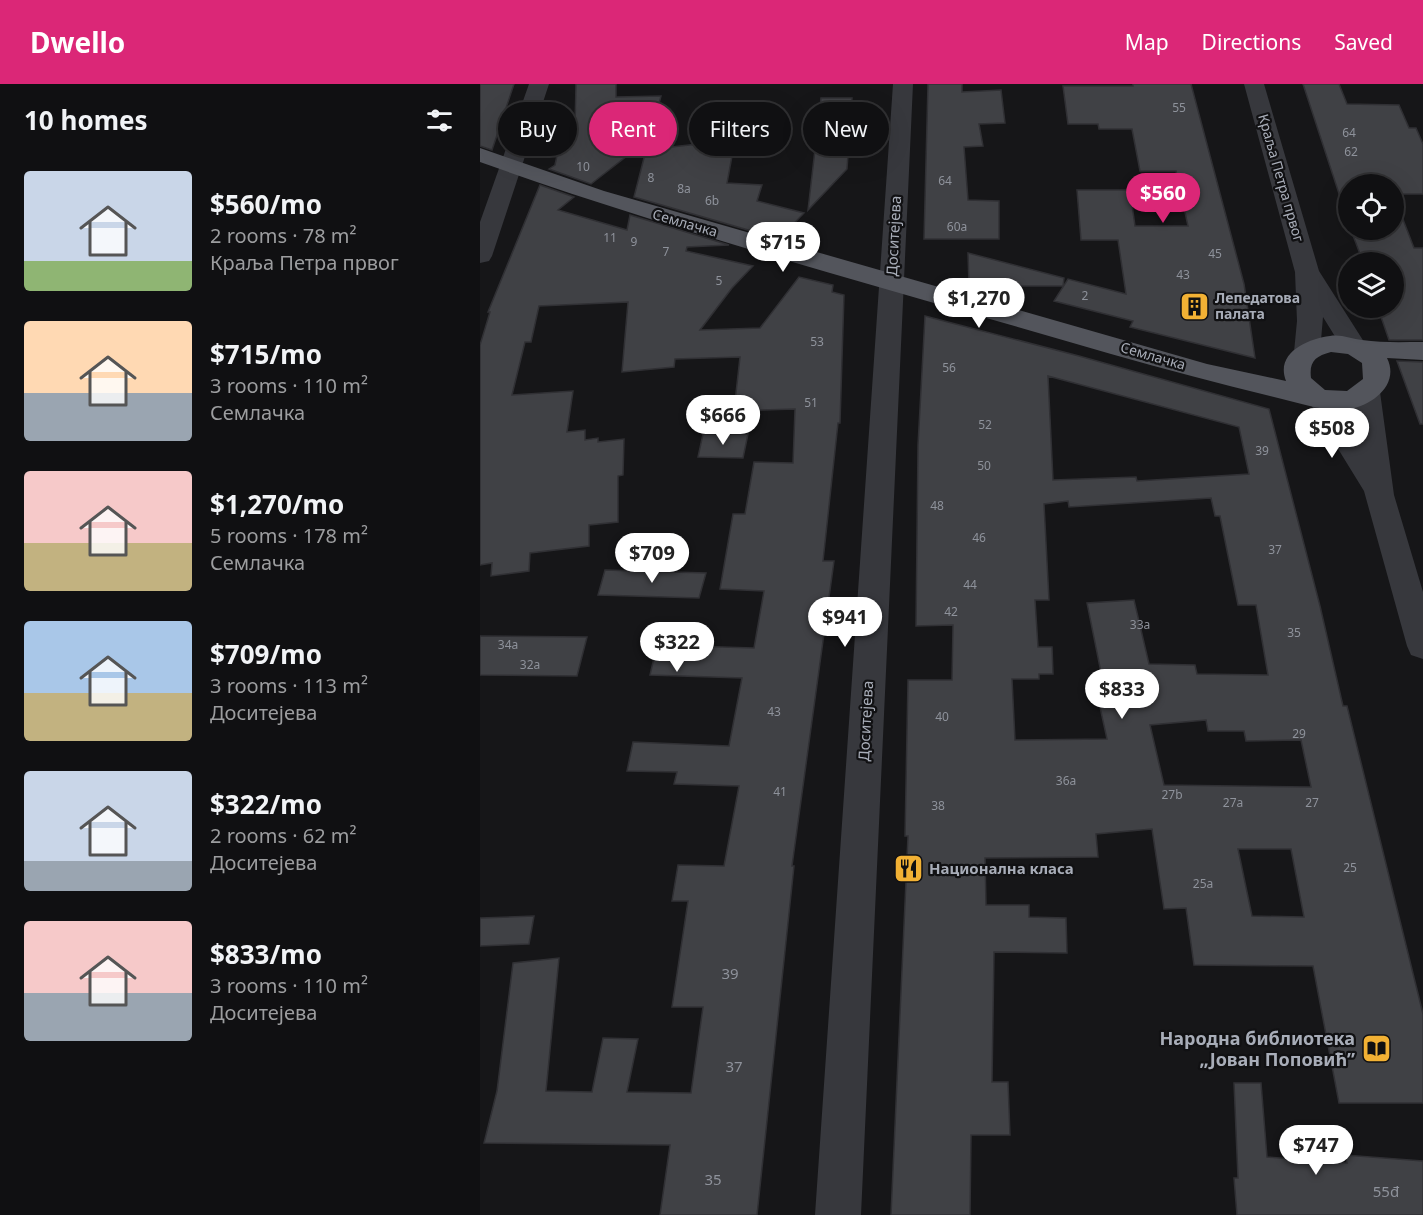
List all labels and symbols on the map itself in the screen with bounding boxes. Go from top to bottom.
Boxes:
house number: 55 [1172,99,1186,116]
street label: Краља Петра првог [1254,112,1309,244]
house number: 64 [1342,124,1356,141]
house number: 62 [1344,143,1358,160]
house number: 10 [576,158,590,175]
house number: 8 [648,169,655,186]
house number: 64 [938,172,952,189]
pin: $560 [1127,173,1199,224]
house number: 8a [677,180,691,197]
house number: 6b [705,192,719,209]
street label: Доситејева [881,195,905,277]
street label: Семлачка [650,204,720,241]
house number: 60a [947,218,967,235]
pin: $715 [747,222,819,273]
house number: 11 [603,229,617,246]
house number: 9 [631,233,638,250]
house number: 7 [663,243,670,260]
house number: 45 [1208,245,1222,262]
house number: 43 [1176,266,1190,283]
house number: 5 [716,272,723,289]
pin: $1,270 [930,278,1028,329]
house number: 2 [1082,287,1089,304]
place label: Лепедатова палата [1215,288,1300,323]
building icon: Лепедатова палата [1178,290,1210,322]
house number: 53 [810,333,824,350]
street label: Семлачка [1118,337,1188,374]
house number: 56 [942,359,956,376]
house number: 51 [804,394,818,411]
pin: $666 [687,395,759,446]
pin: $508 [1296,408,1368,459]
house number: 52 [978,416,992,433]
house number: 39 [1255,442,1269,459]
house number: 50 [977,457,991,474]
house number: 48 [930,497,944,514]
house number: 46 [972,529,986,546]
pin: $709 [616,533,688,584]
house number: 37 [1268,541,1282,558]
house number: 44 [963,576,977,593]
pin: $941 [809,597,881,648]
house number: 42 [944,603,958,620]
house number: 33a [1130,616,1150,633]
pin: $322 [641,622,713,673]
house number: 35 [1287,624,1301,641]
house number: 34a [498,636,518,653]
house number: 32a [520,656,540,673]
pin: $833 [1086,669,1158,720]
street label: Доситејева [853,680,877,762]
house number: 43 [767,703,781,720]
house number: 40 [935,708,949,725]
house number: 29 [1292,725,1306,742]
house number: 36a [1056,772,1076,789]
house number: 41 [773,783,787,800]
house number: 27b [1161,786,1183,803]
house number: 27a [1223,794,1243,811]
house number: 27 [1305,794,1319,811]
house number: 38 [931,797,945,814]
restaurant icon: Национална класа [892,853,924,885]
place label: Национална класа [929,858,1074,878]
house number: 25 [1343,859,1357,876]
house number: 25a [1193,875,1213,892]
house number: 39 [721,963,739,983]
place label: Народна библиотека „Јован Поповић” [1159,1026,1355,1071]
library icon: Народна библиотека „Јован Поповић” [1360,1033,1392,1065]
house number: 37 [725,1056,743,1076]
pin: $747 [1280,1125,1352,1176]
house number: 35 [704,1169,722,1189]
house number: 55đ [1373,1181,1400,1201]

